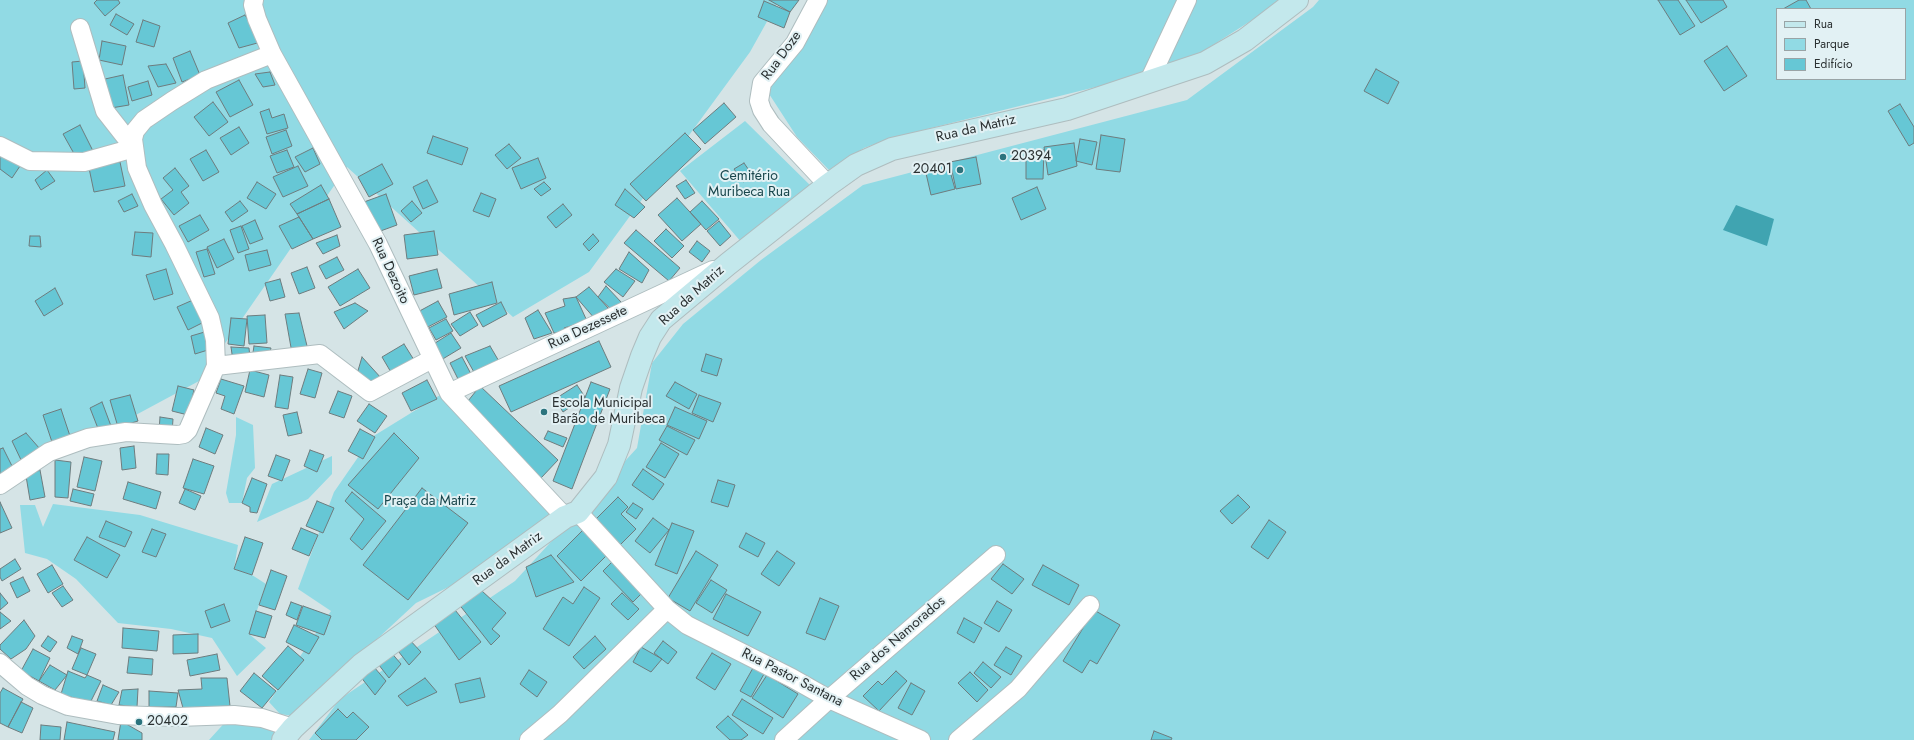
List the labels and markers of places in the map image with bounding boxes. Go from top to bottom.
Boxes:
place label: 20394 [1011,149,1051,165]
marker: 20394 [998,152,1008,162]
place label: 20401 [913,162,952,178]
marker: 20401 [955,165,965,175]
place label: Escola Municipal Barão de Muribeca [552,396,665,428]
marker: Escola Municipal Barão de Muribeca [539,407,549,417]
place label: 20402 [147,714,188,730]
marker: 20402 [134,717,144,727]

